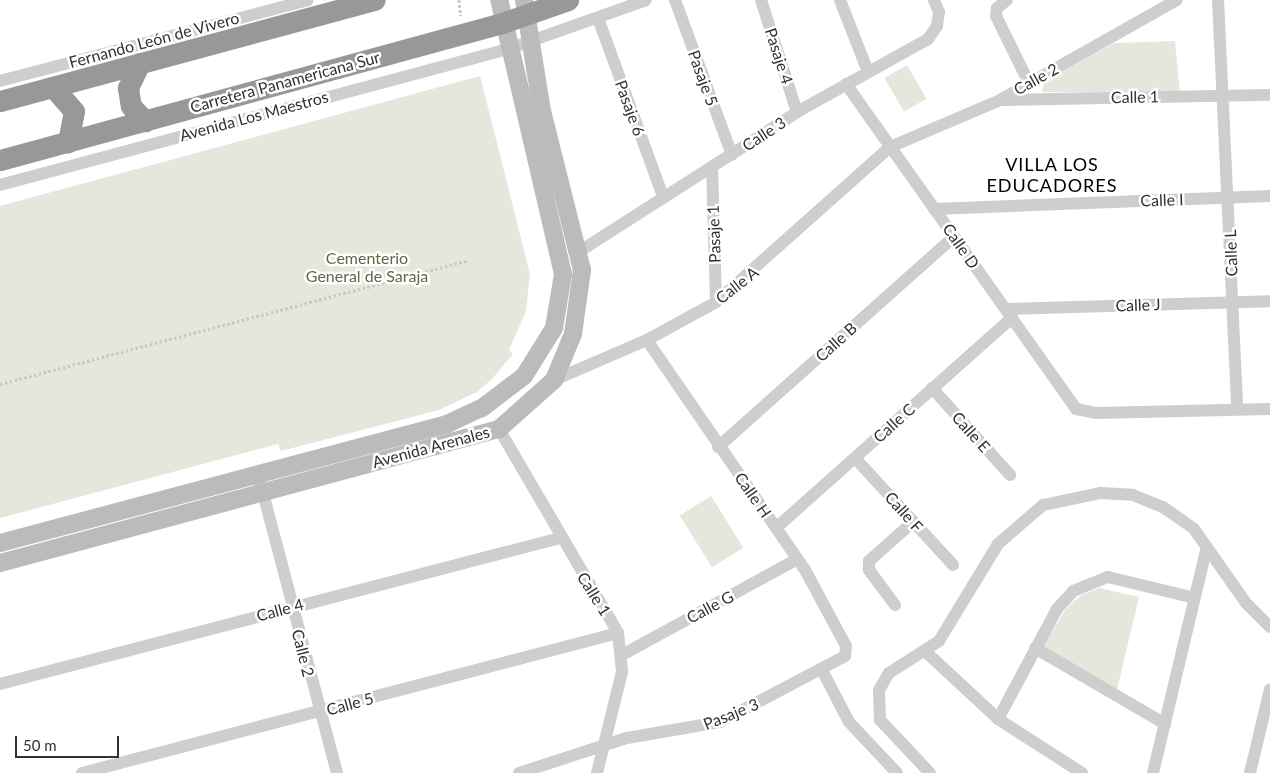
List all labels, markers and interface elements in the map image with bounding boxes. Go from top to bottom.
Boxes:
street label: Fernando León de Vivero [67,8,241,72]
street label: Pasaje 4 [761,26,797,86]
street label: Carretera Panamericana Sur [188,47,382,117]
street label: Pasaje 5 [684,48,722,108]
street label: Calle 2 [1010,59,1062,99]
street label: Pasaje 6 [611,78,649,138]
street label: Avenida Los Maestros [177,87,331,145]
street label: Calle 1 [1111,87,1159,107]
street label: Calle 3 [739,113,789,155]
district label: VILLA LOS EDUCADORES [985,154,1119,196]
street label: Calle I [1140,190,1184,210]
street label: Pasaje 1 [703,205,725,263]
street label: Calle D [939,220,983,272]
street label: Calle L [1221,229,1241,277]
park label: Cementerio General de Saraja [306,248,428,286]
street label: Calle A [712,262,762,308]
street label: Calle J [1115,295,1161,315]
street label: Calle B [811,318,861,366]
street label: Calle C [869,399,919,447]
street label: Calle E [948,408,994,456]
street label: Avenida Arenales [370,422,492,472]
street label: Calle H [731,469,775,521]
street label: Calle F [881,488,927,536]
street label: Calle 1 [573,569,615,619]
street label: Calle G [683,587,737,627]
street label: Calle 4 [254,595,306,625]
street label: Calle 2 [288,627,318,679]
street label: Calle 5 [324,689,376,719]
street label: Pasaje 3 [701,694,761,734]
scale bar [18,726,121,758]
text: 50 m [23,736,57,754]

